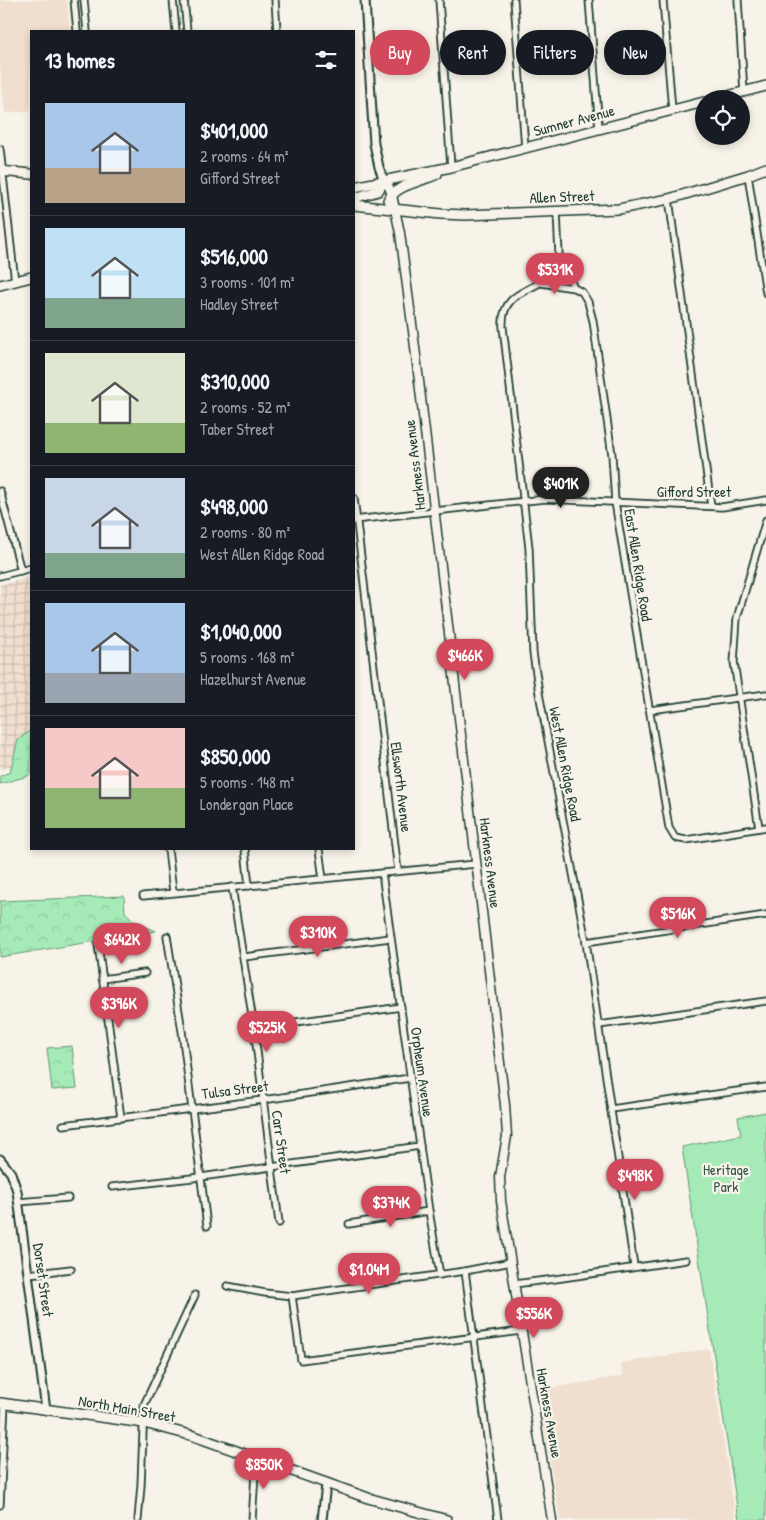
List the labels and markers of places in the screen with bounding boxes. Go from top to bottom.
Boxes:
pin: $531K [520,252,590,295]
pin: $401K [526,466,596,509]
pin: $466K [430,638,500,681]
pin: $516K [643,896,713,939]
pin: $310K [283,916,353,958]
pin: $642K [87,922,157,965]
pin: $396K [84,986,154,1029]
pin: $525K [232,1010,302,1053]
pin: $498K [600,1158,670,1201]
pin: $374K [356,1186,426,1228]
pin: $1.04M [328,1252,410,1295]
pin: $556K [499,1296,569,1339]
pin: $850K [229,1448,299,1490]

